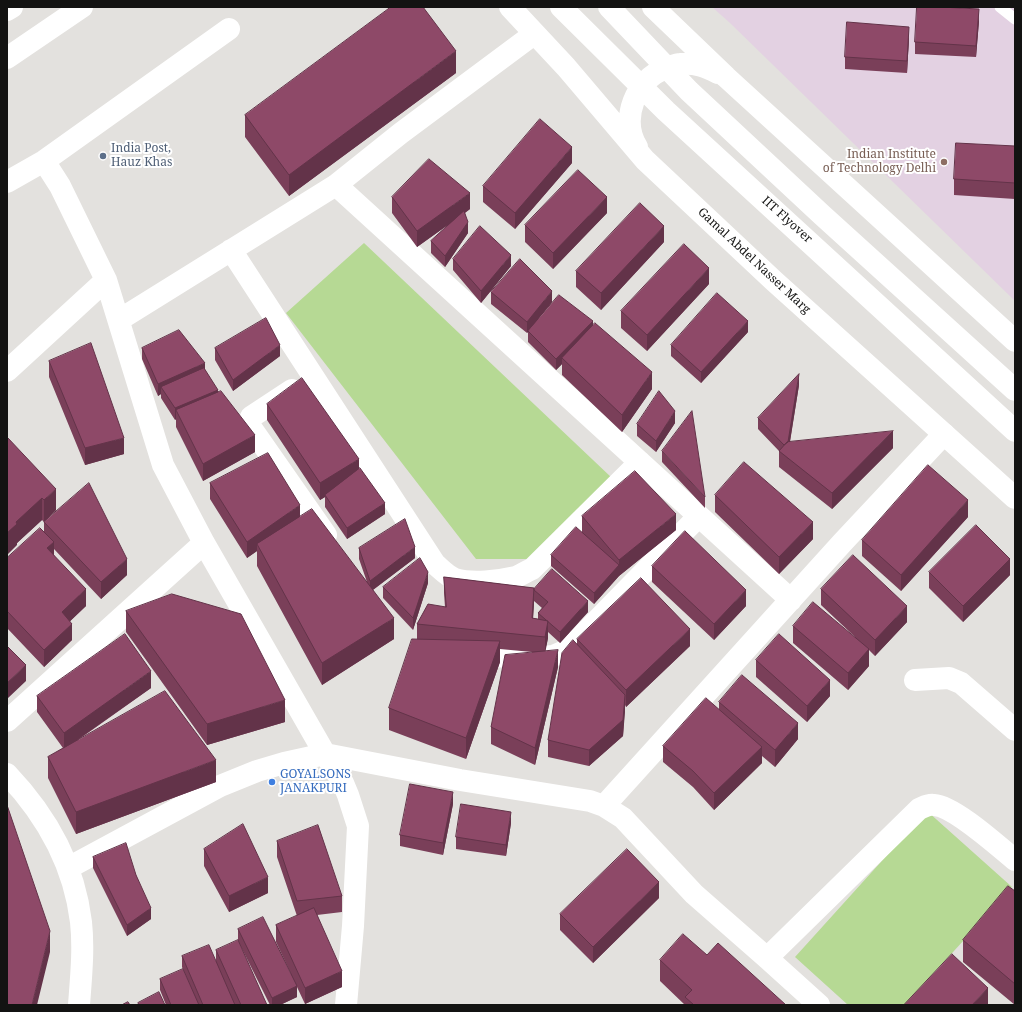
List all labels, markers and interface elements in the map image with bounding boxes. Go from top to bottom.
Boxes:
place label: India Post, Hauz Khas [111,142,172,170]
place label: Indian Institute of Technology Delhi [823,148,936,176]
marker: India Post, Hauz Khas [98,151,108,161]
marker: Indian Institute of Technology Delhi [939,157,949,167]
street label: IIT Flyover [759,194,815,246]
street label: Gamal Abdel Nasser Marg [695,205,813,317]
place label: GOYALSONS JANAKPURI [280,768,351,796]
marker: GOYALSONS JANAKPURI [267,777,277,787]

